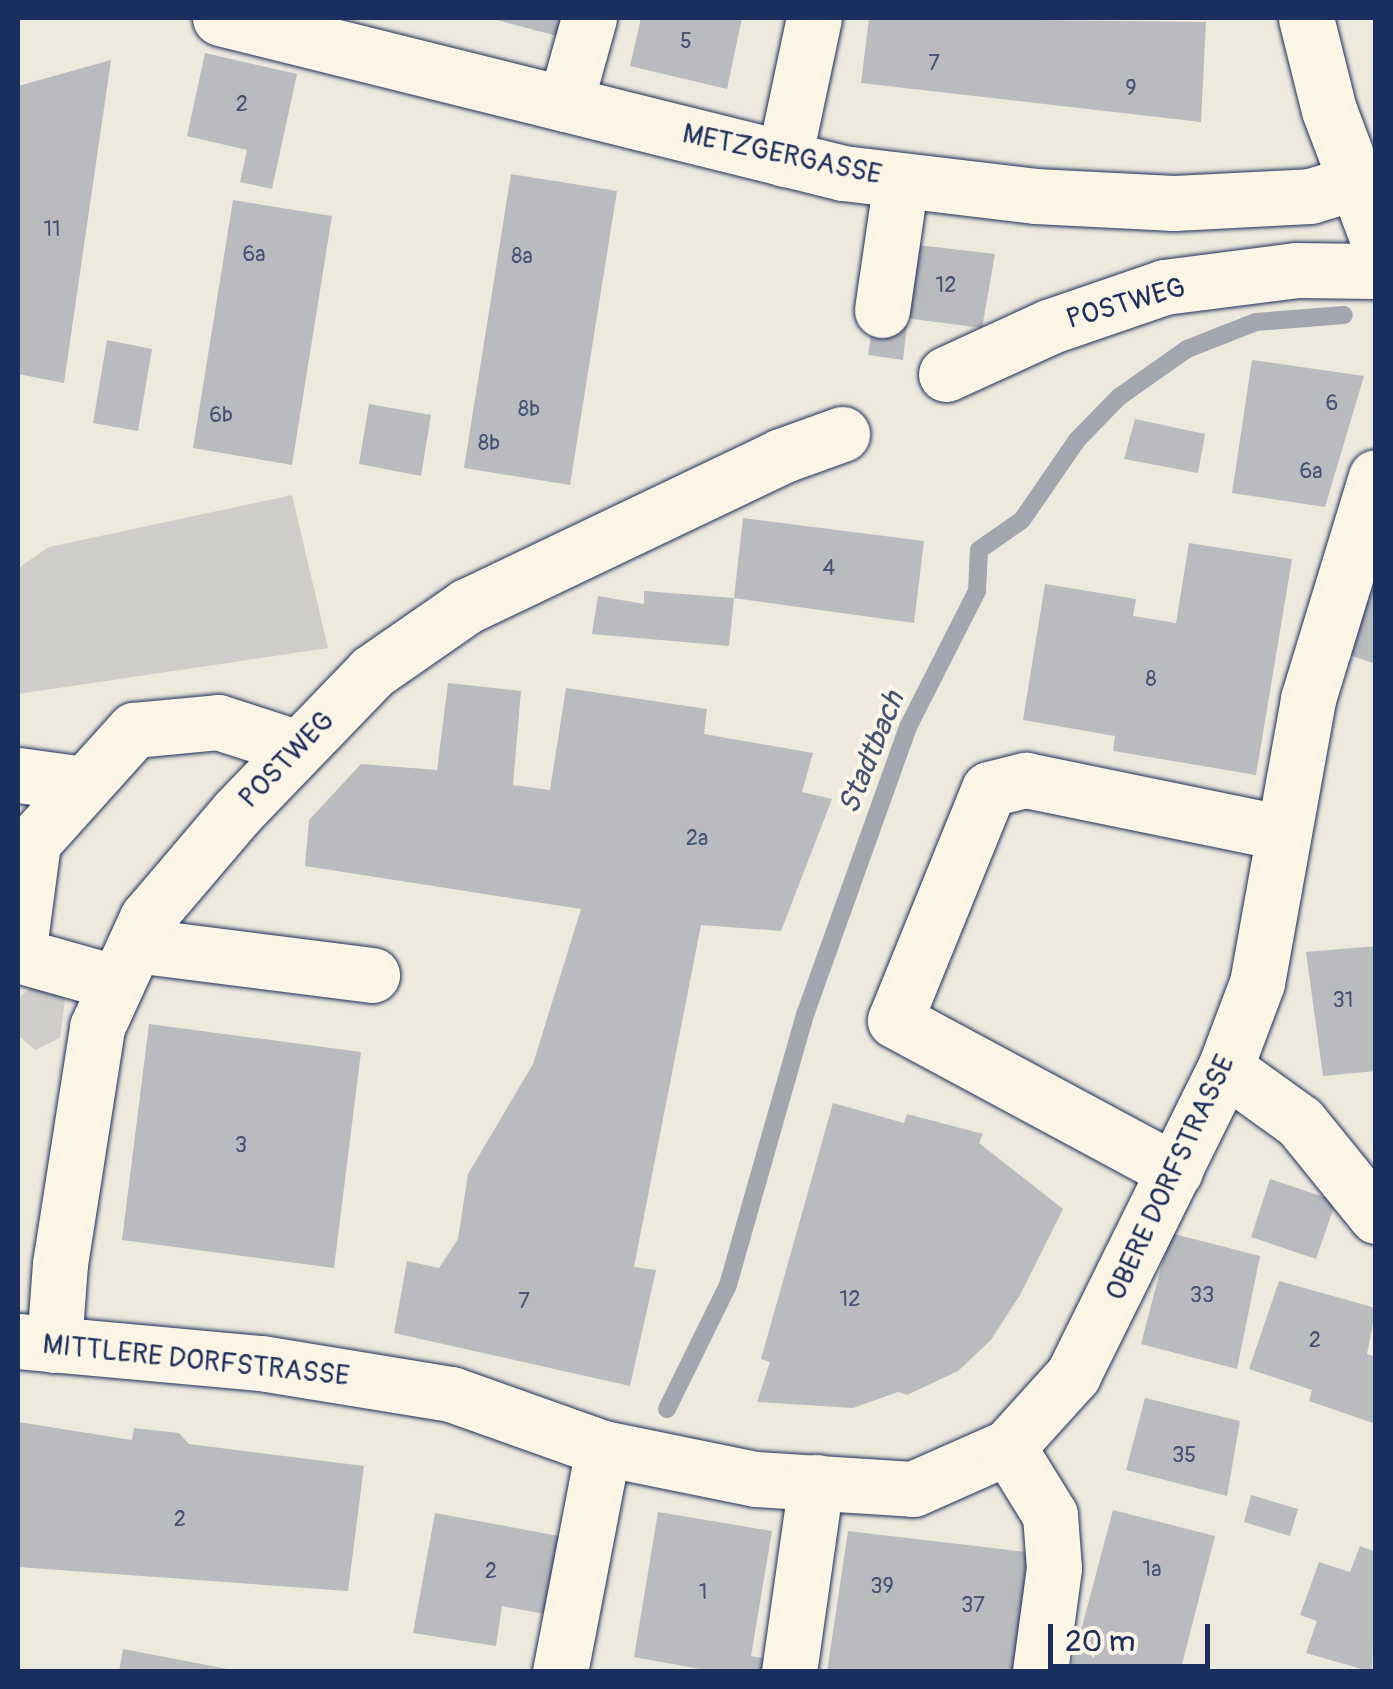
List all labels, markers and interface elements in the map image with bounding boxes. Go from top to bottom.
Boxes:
house number: 5 [680,29,692,55]
house number: 7 [928,51,940,77]
house number: 9 [1125,76,1137,102]
house number: 2 [236,92,248,118]
street label: METZGERGASSE [679,118,885,192]
house number: 11 [43,217,61,243]
house number: 6a [242,242,266,268]
house number: 8a [511,244,533,270]
street label: POSTWEG [1063,271,1189,337]
house number: 12 [936,273,956,299]
house number: 6 [1326,391,1338,417]
house number: 8b [518,397,540,423]
house number: 6b [209,403,233,429]
house number: 8b [478,431,500,457]
house number: 6a [1299,459,1323,485]
house number: 4 [823,556,835,582]
house number: 8 [1145,667,1157,693]
water label: Stadtbach [831,687,913,819]
street label: POSTWEG [232,704,342,816]
house number: 2a [686,826,708,852]
house number: 31 [1333,988,1353,1014]
street label: OBERE DORFSTRASSE [1099,1050,1243,1306]
house number: 3 [235,1133,247,1159]
house number: 33 [1190,1283,1214,1309]
house number: 12 [840,1287,860,1313]
house number: 7 [518,1289,530,1315]
street label: MITTLERE DORFSTRASSE [41,1328,351,1394]
house number: 2 [1309,1328,1321,1354]
house number: 35 [1172,1443,1196,1469]
house number: 2 [174,1507,186,1533]
house number: 1a [1143,1557,1161,1583]
house number: 2 [485,1559,497,1585]
house number: 39 [870,1574,894,1600]
house number: 1 [699,1580,707,1606]
house number: 37 [961,1593,985,1619]
scale bar [1053,1604,1216,1666]
text: 20 m [1065,1623,1135,1660]

